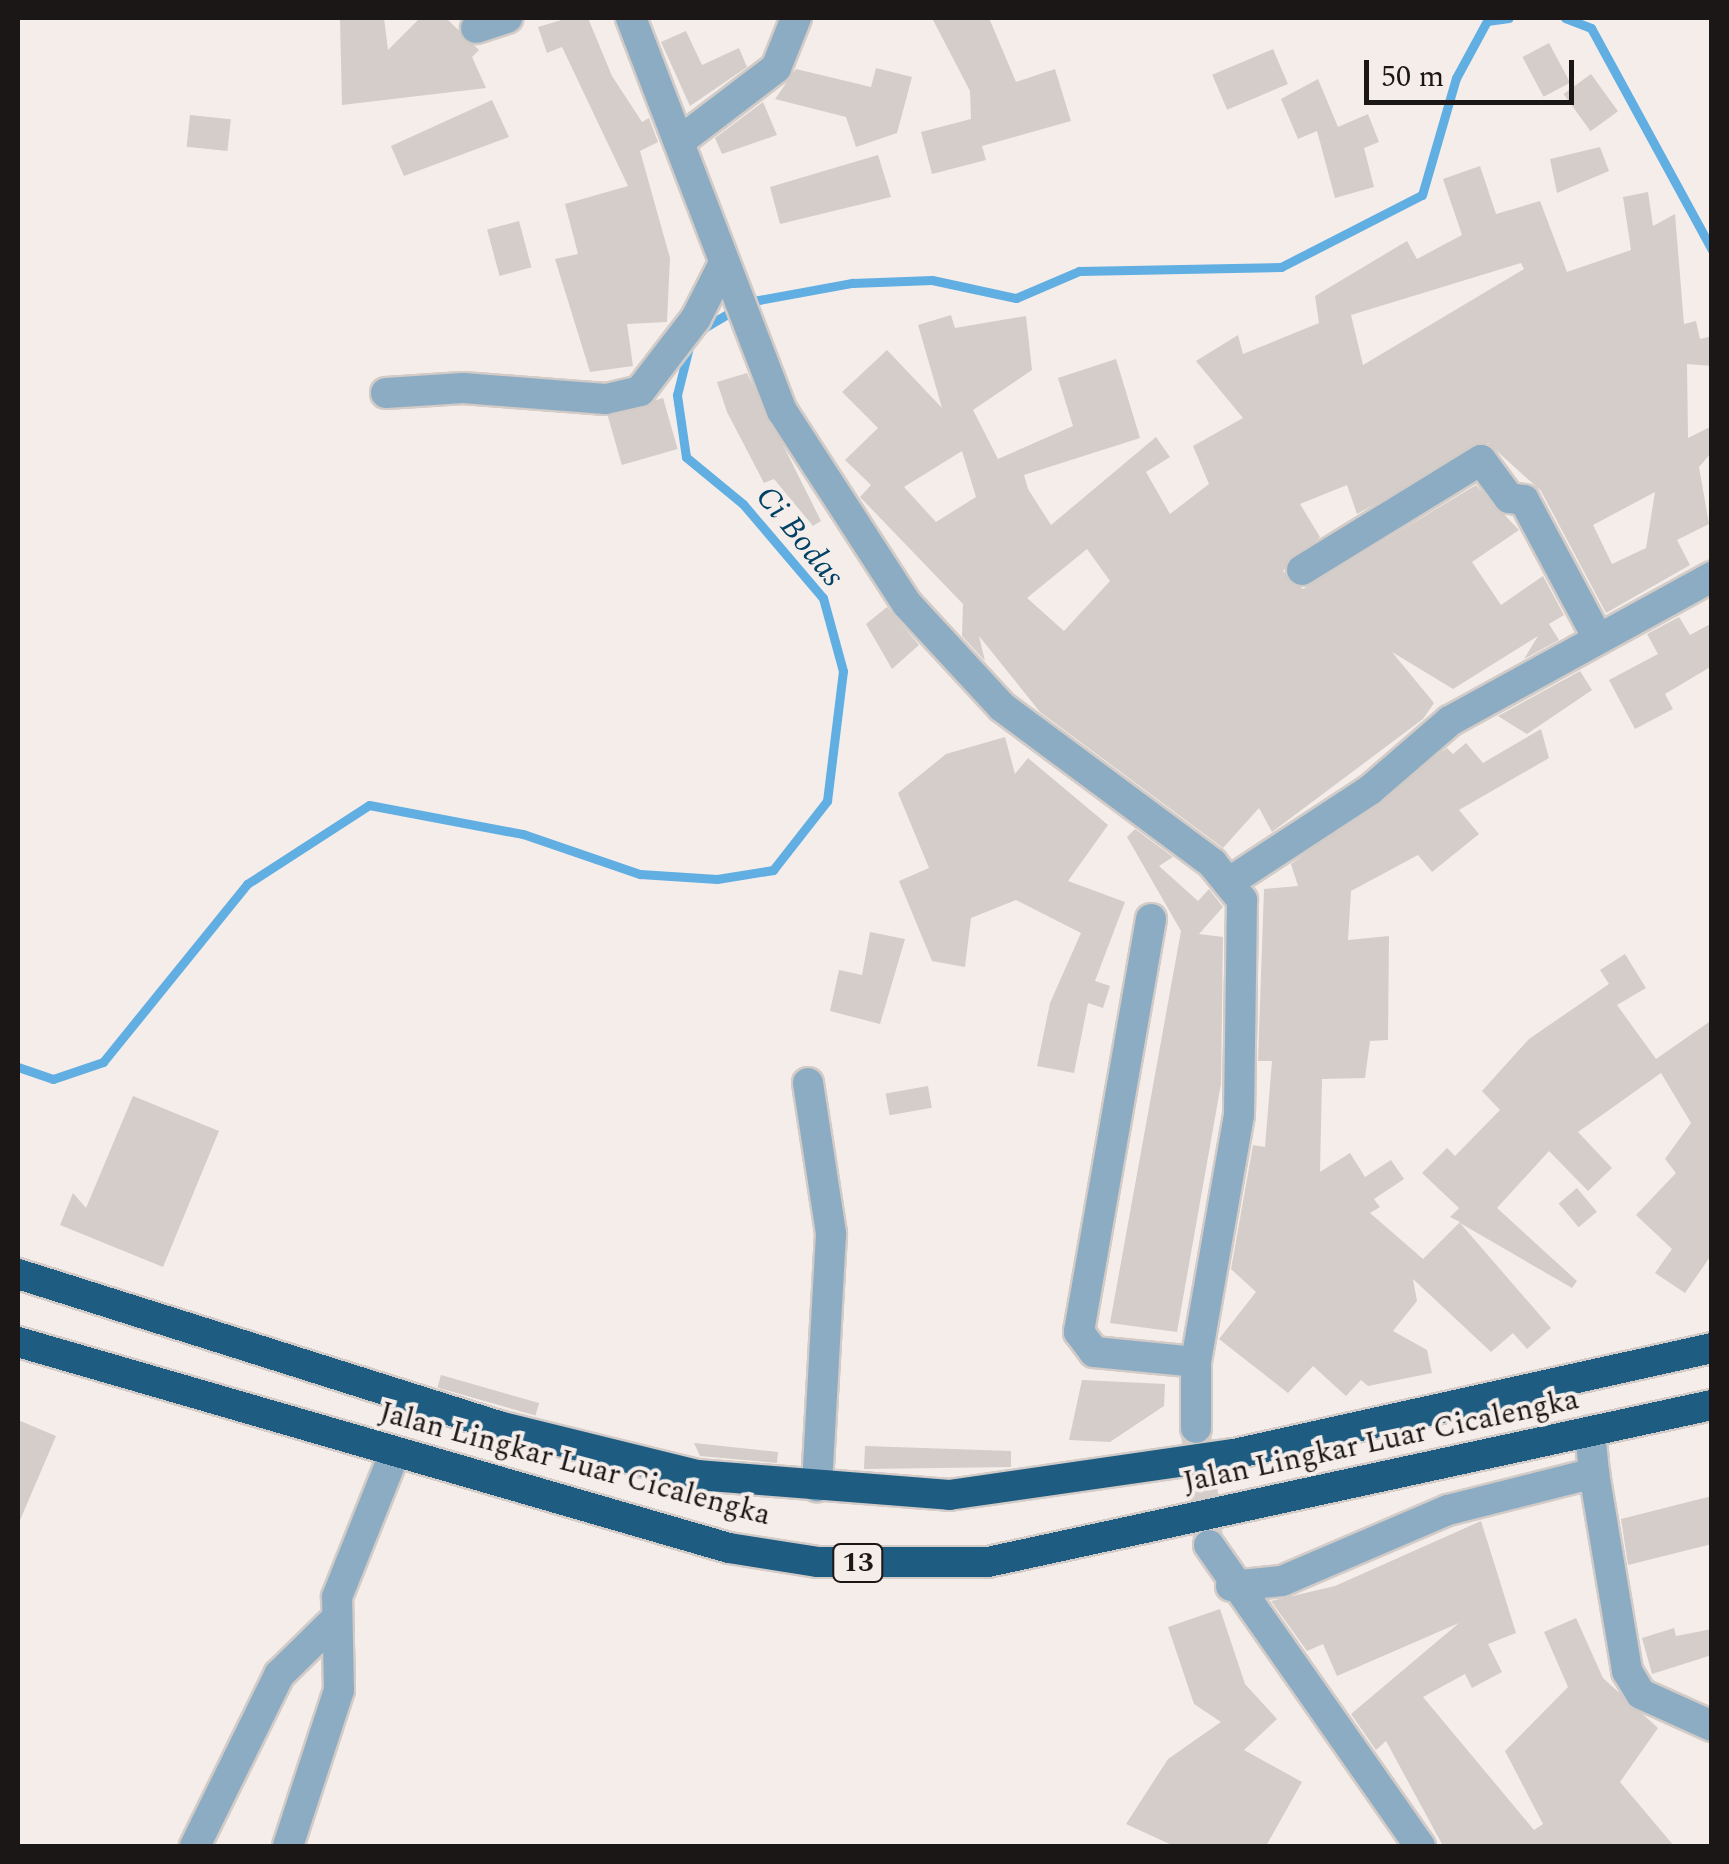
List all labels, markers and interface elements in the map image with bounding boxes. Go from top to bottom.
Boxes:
scale bar [1369,40,1579,102]
text: 50 m [1381,54,1444,100]
water label: Ci Bodas [747,479,851,595]
street label: Jalan Lingkar Luar Cicalengka [1180,1381,1582,1501]
street label: Jalan Lingkar Luar Cicalengka [375,1394,775,1534]
road number: 13 [830,1540,886,1586]

